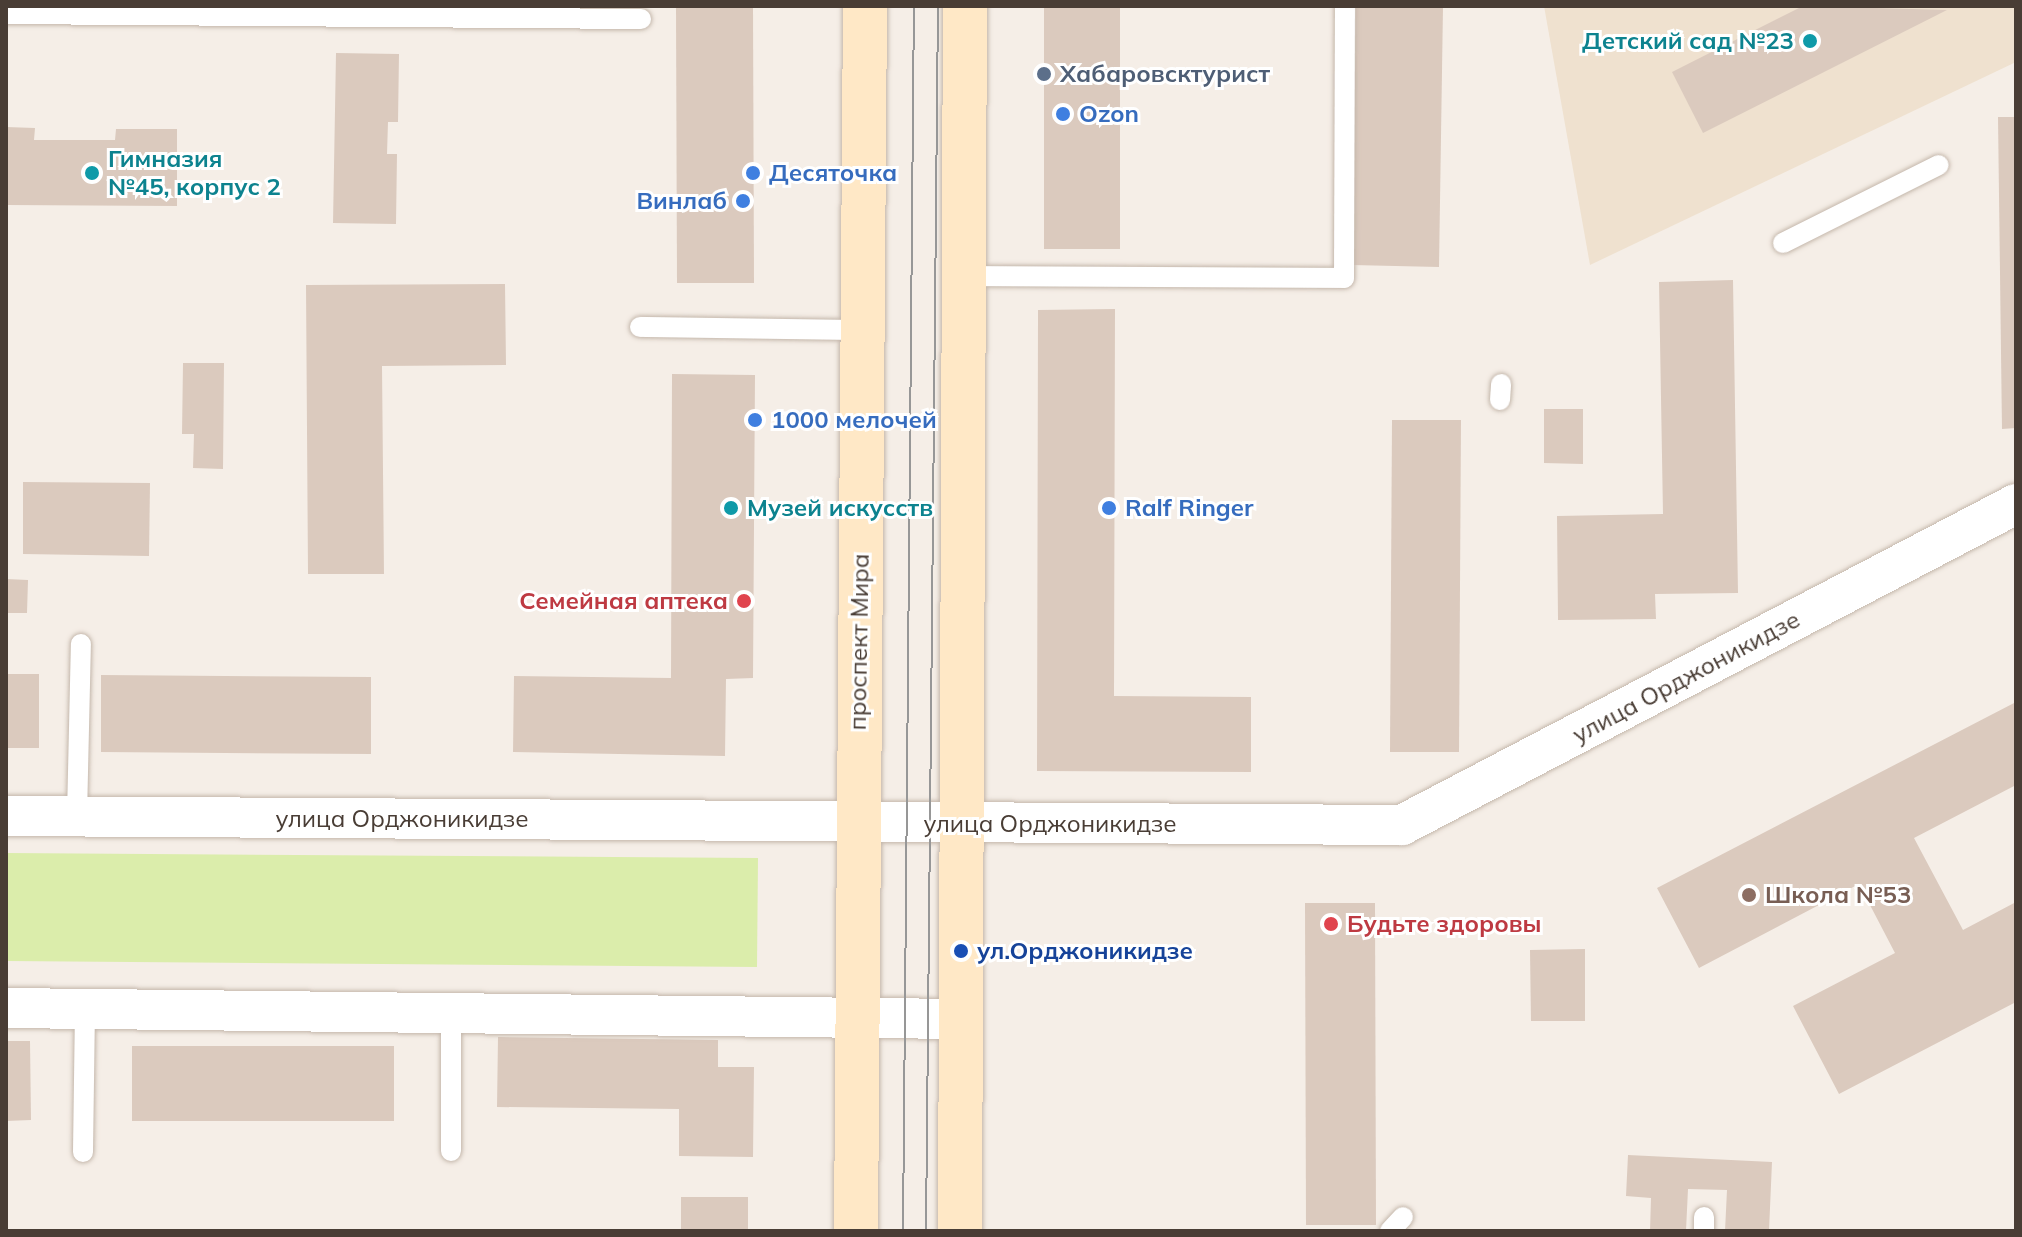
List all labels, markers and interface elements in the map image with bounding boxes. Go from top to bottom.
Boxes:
place label: Детский сад №23 [1582,27,1794,55]
marker: Детский сад №23 [1801,32,1819,50]
place label: Хабаровсктурист [1060,60,1270,88]
marker: Хабаровсктурист [1035,65,1053,83]
place label: Ozon [1079,100,1139,128]
marker: Ozon [1054,105,1072,123]
place label: Гимназия №45, корпус 2 [108,145,281,201]
place label: Десяточка [769,159,897,187]
marker: Гимназия №45, корпус 2 [83,164,101,182]
marker: Десяточка [744,164,762,182]
place label: Винлаб [636,187,727,215]
marker: Винлаб [734,192,752,210]
place label: 1000 мелочей [771,406,937,434]
marker: 1000 мелочей [746,411,764,429]
place label: Музей искусств [747,494,933,522]
place label: Ralf Ringer [1125,494,1253,522]
marker: Музей искусств [722,499,740,517]
marker: Ralf Ringer [1100,499,1118,517]
street label: проспект Мира [843,553,875,731]
place label: Семейная аптека [519,587,728,615]
marker: Семейная аптека [735,592,753,610]
street label: улица Орджоникидзе [1567,605,1805,749]
street label: улица Орджоникидзе [275,805,529,833]
street label: улица Орджоникидзе [923,810,1177,838]
place label: Школа №53 [1765,881,1911,909]
marker: Школа №53 [1740,886,1758,904]
place label: Будьте здоровы [1347,910,1542,938]
marker: Будьте здоровы [1322,915,1340,933]
place label: ул.Орджоникидзе [977,937,1193,965]
marker: ул.Орджоникидзе [952,942,970,960]

